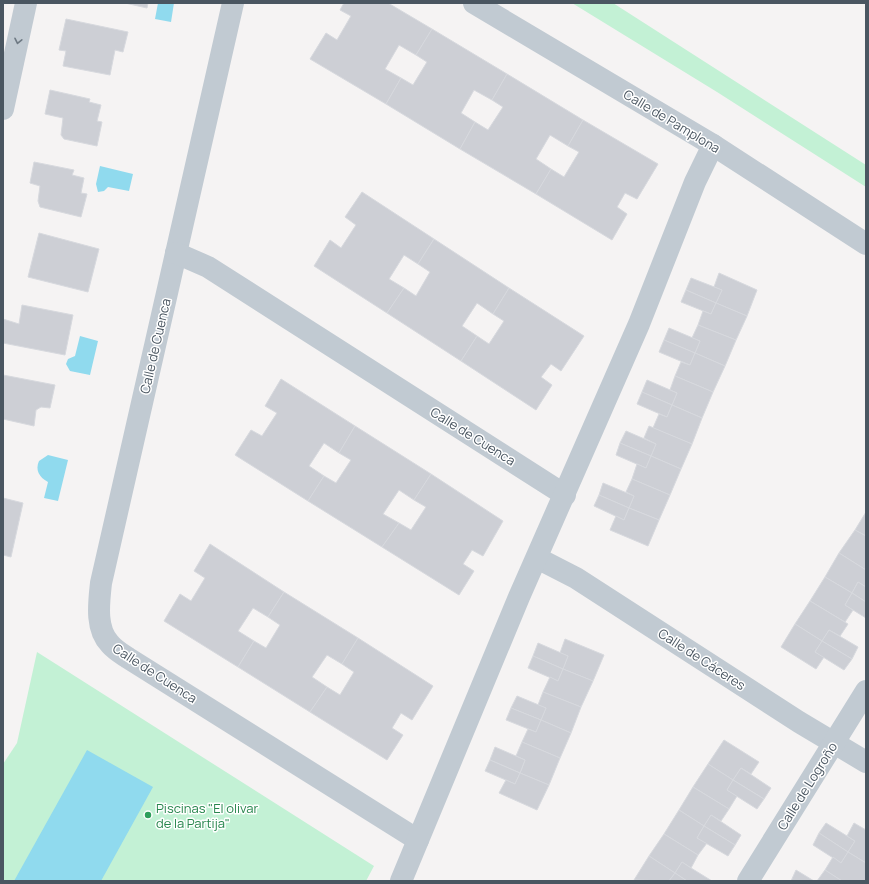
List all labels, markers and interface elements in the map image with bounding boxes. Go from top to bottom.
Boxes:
one-way arrow [14,38,22,44]
street label: Calle de Pamplona [620,85,724,157]
street label: Calle de Cuenca [135,297,175,395]
street label: Calle de Cuenca [427,403,519,469]
street label: Calle de Cáceres [655,624,749,694]
street label: Calle de Cuenca [109,639,201,707]
street label: Calle de Logroño [773,738,841,833]
place label: Piscinas "El olivar de la Partija" [156,799,258,832]
marker: Piscinas "El olivar de la Partija" [143,810,153,820]

